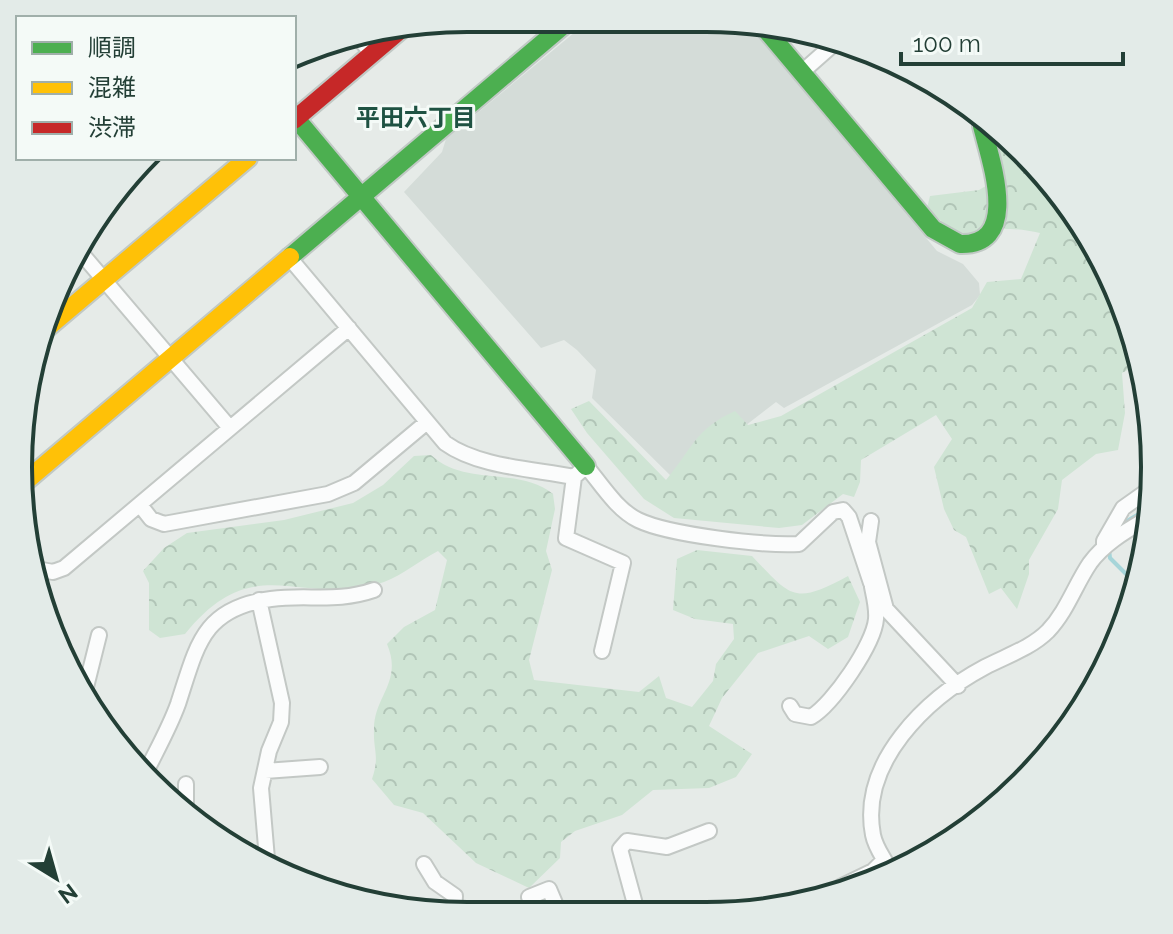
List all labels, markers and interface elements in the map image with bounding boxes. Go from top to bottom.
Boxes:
legend [16,16,296,160]
scale bar [901,16,1123,66]
text: 100 m [913,29,981,58]
text: 順調 [88,33,136,62]
text: 混雑 [88,73,136,102]
district label: 平田六丁目 [356,103,476,132]
text: 渋滞 [88,113,136,142]
north arrow [16,838,96,918]
text: N [54,879,83,909]

